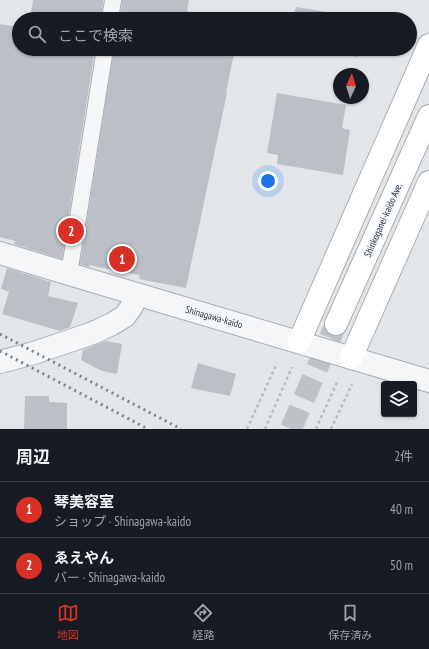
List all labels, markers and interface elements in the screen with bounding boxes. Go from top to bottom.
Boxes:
search box [12,12,417,56]
icon: search [26,23,48,45]
text: ここで検索 [58,26,133,45]
north arrow [333,68,369,104]
your location [258,171,278,191]
street label: Shinkoganei-kaido Ave. [361,181,405,259]
pin: 2 [58,216,84,246]
pin: 1 [109,244,135,274]
street label: Shinagawa-kaido [184,303,244,331]
map controls [381,381,417,417]
button: layers [381,381,417,417]
text: 周辺 [16,446,50,468]
text: 2件 [394,448,413,465]
text: 琴美容室 [54,492,114,511]
text: 1 [26,501,32,518]
text: 40 m [390,501,413,518]
text: ショップ · Shinagawa-kaido [54,513,191,530]
text: ゑえやん [54,548,114,567]
text: 2 [26,557,32,574]
text: 50 m [390,557,413,574]
text: バー · Shinagawa-kaido [54,569,165,586]
tab: 地図 [57,602,79,642]
tab: 経路 [192,602,214,642]
tab: 保存済み [328,602,372,642]

